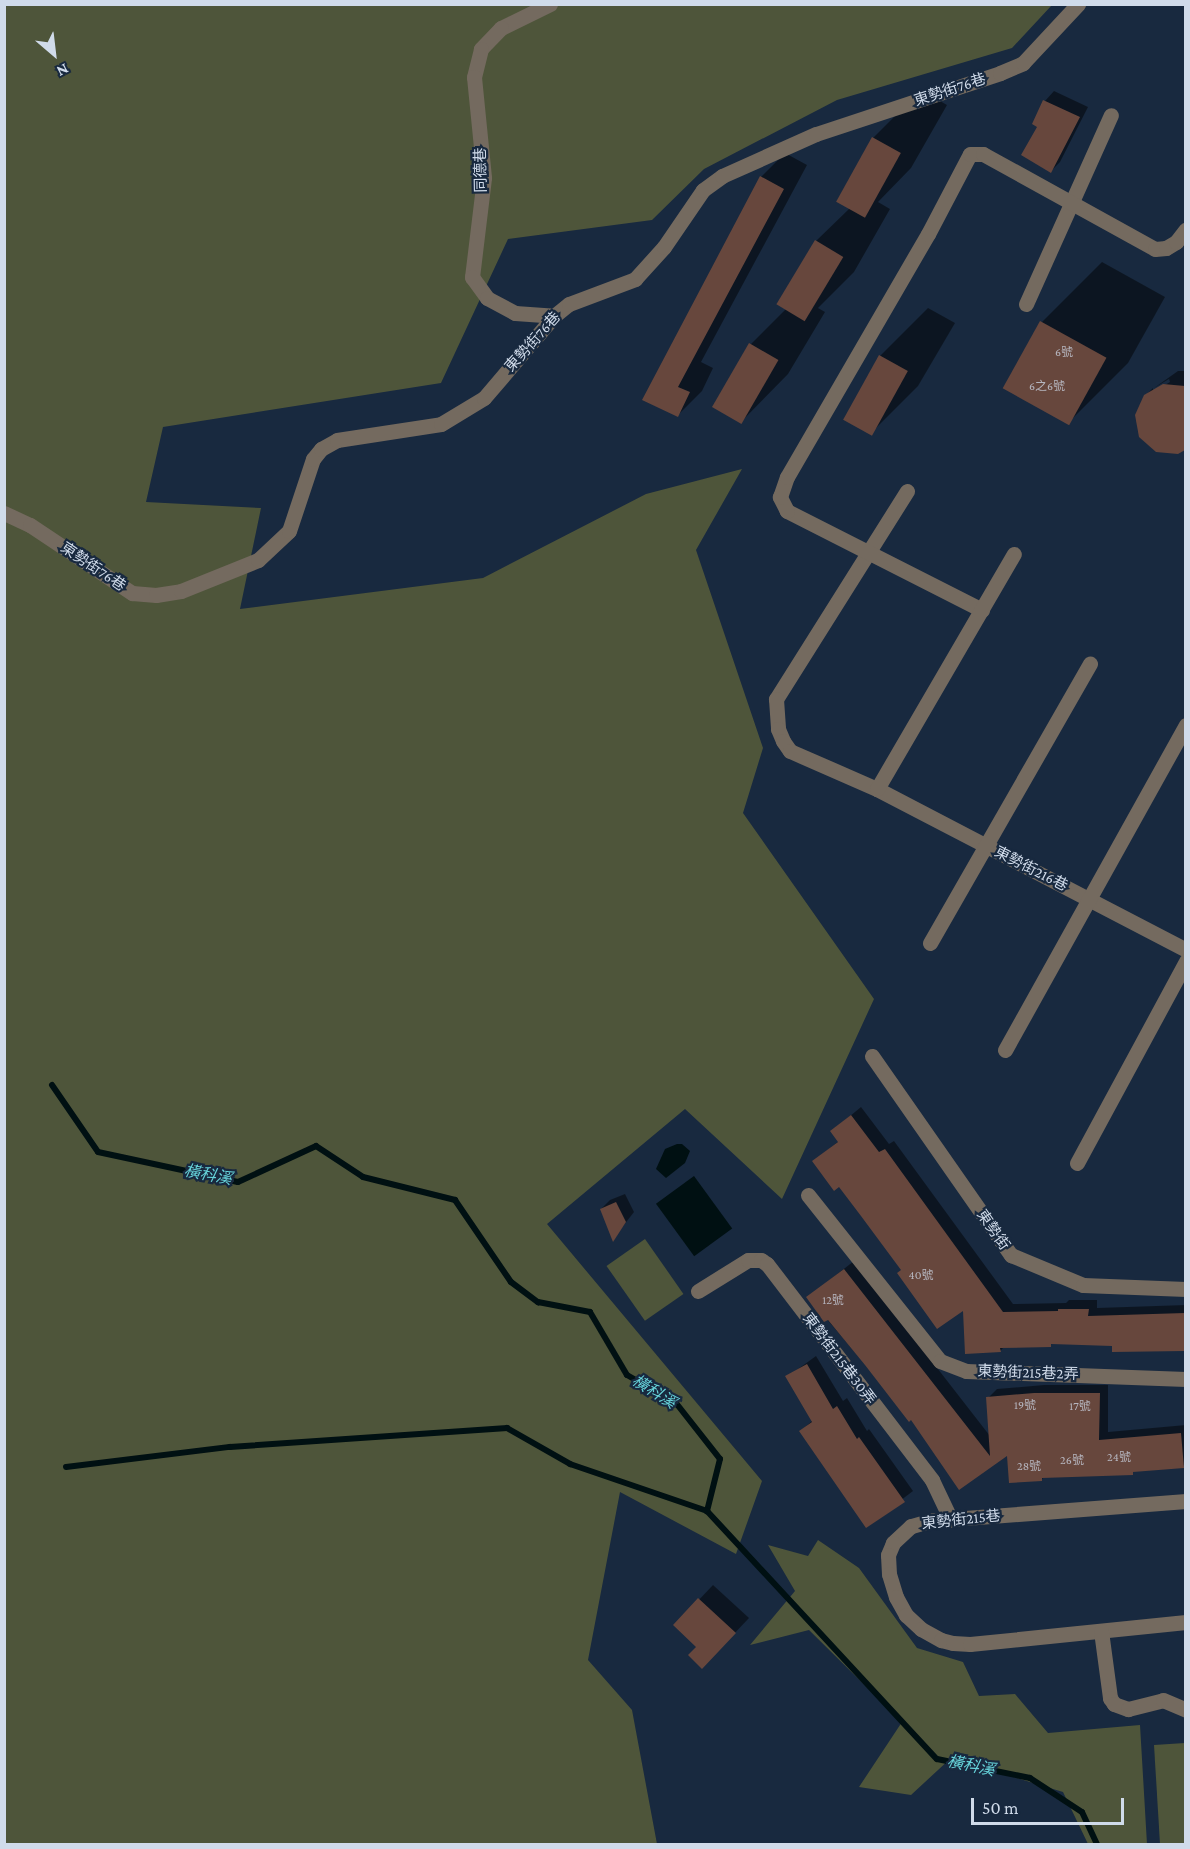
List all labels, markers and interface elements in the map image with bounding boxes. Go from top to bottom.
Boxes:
north arrow [24,24,84,84]
text: N [54,60,71,80]
street label: 東勢街76巷 [912,70,988,110]
street label: 同德巷 [472,147,490,193]
street label: 東勢街76巷 [501,308,565,376]
house number: 6號 [1055,346,1073,360]
house number: 6之6號 [1029,380,1065,394]
street label: 東勢街76巷 [57,539,129,595]
street label: 東勢街216巷 [991,843,1071,895]
water label: 橫科溪 [183,1161,233,1189]
street label: 東勢街 [973,1206,1013,1254]
house number: 40號 [909,1269,933,1283]
house number: 12號 [822,1294,844,1308]
street label: 東勢街215巷30弄 [799,1310,879,1408]
street label: 東勢街215巷2弄 [977,1362,1079,1384]
water label: 橫科溪 [629,1371,679,1413]
house number: 19號 [1014,1399,1036,1413]
house number: 17號 [1069,1400,1091,1414]
house number: 24號 [1107,1451,1131,1465]
house number: 26號 [1060,1454,1084,1468]
house number: 28號 [1017,1460,1041,1474]
street label: 東勢街215巷 [921,1507,1001,1533]
water label: 橫科溪 [946,1752,996,1780]
scale bar [974,1786,1127,1824]
text: 50 m [982,1798,1019,1818]

